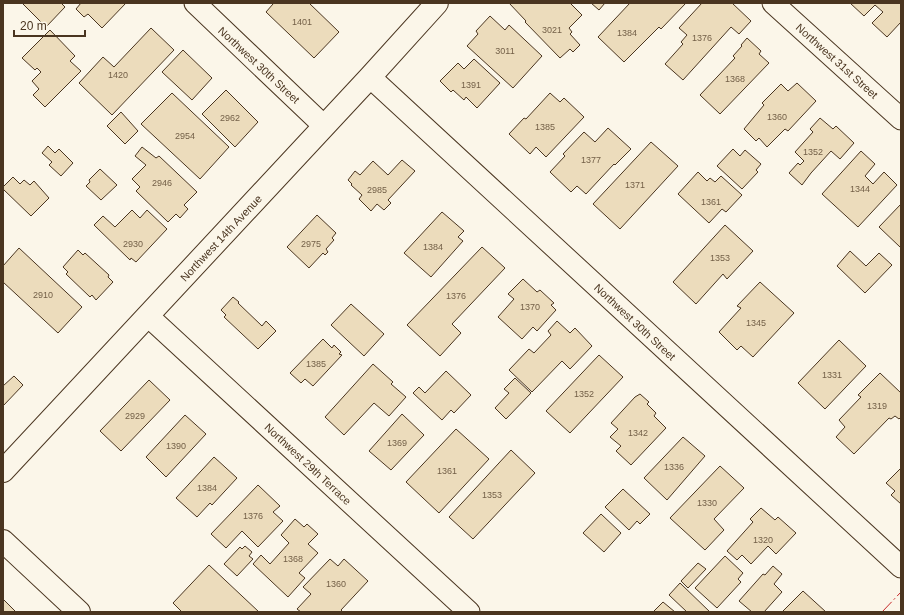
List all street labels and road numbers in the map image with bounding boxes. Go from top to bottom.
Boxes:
street label: Northwest 31st Street [794,21,880,101]
street label: Northwest 30th Street [216,24,302,106]
street label: Northwest 14th Avenue [178,192,264,284]
street label: Northwest 30th Street [592,281,678,363]
street label: Northwest 29th Terrace [262,421,354,507]

